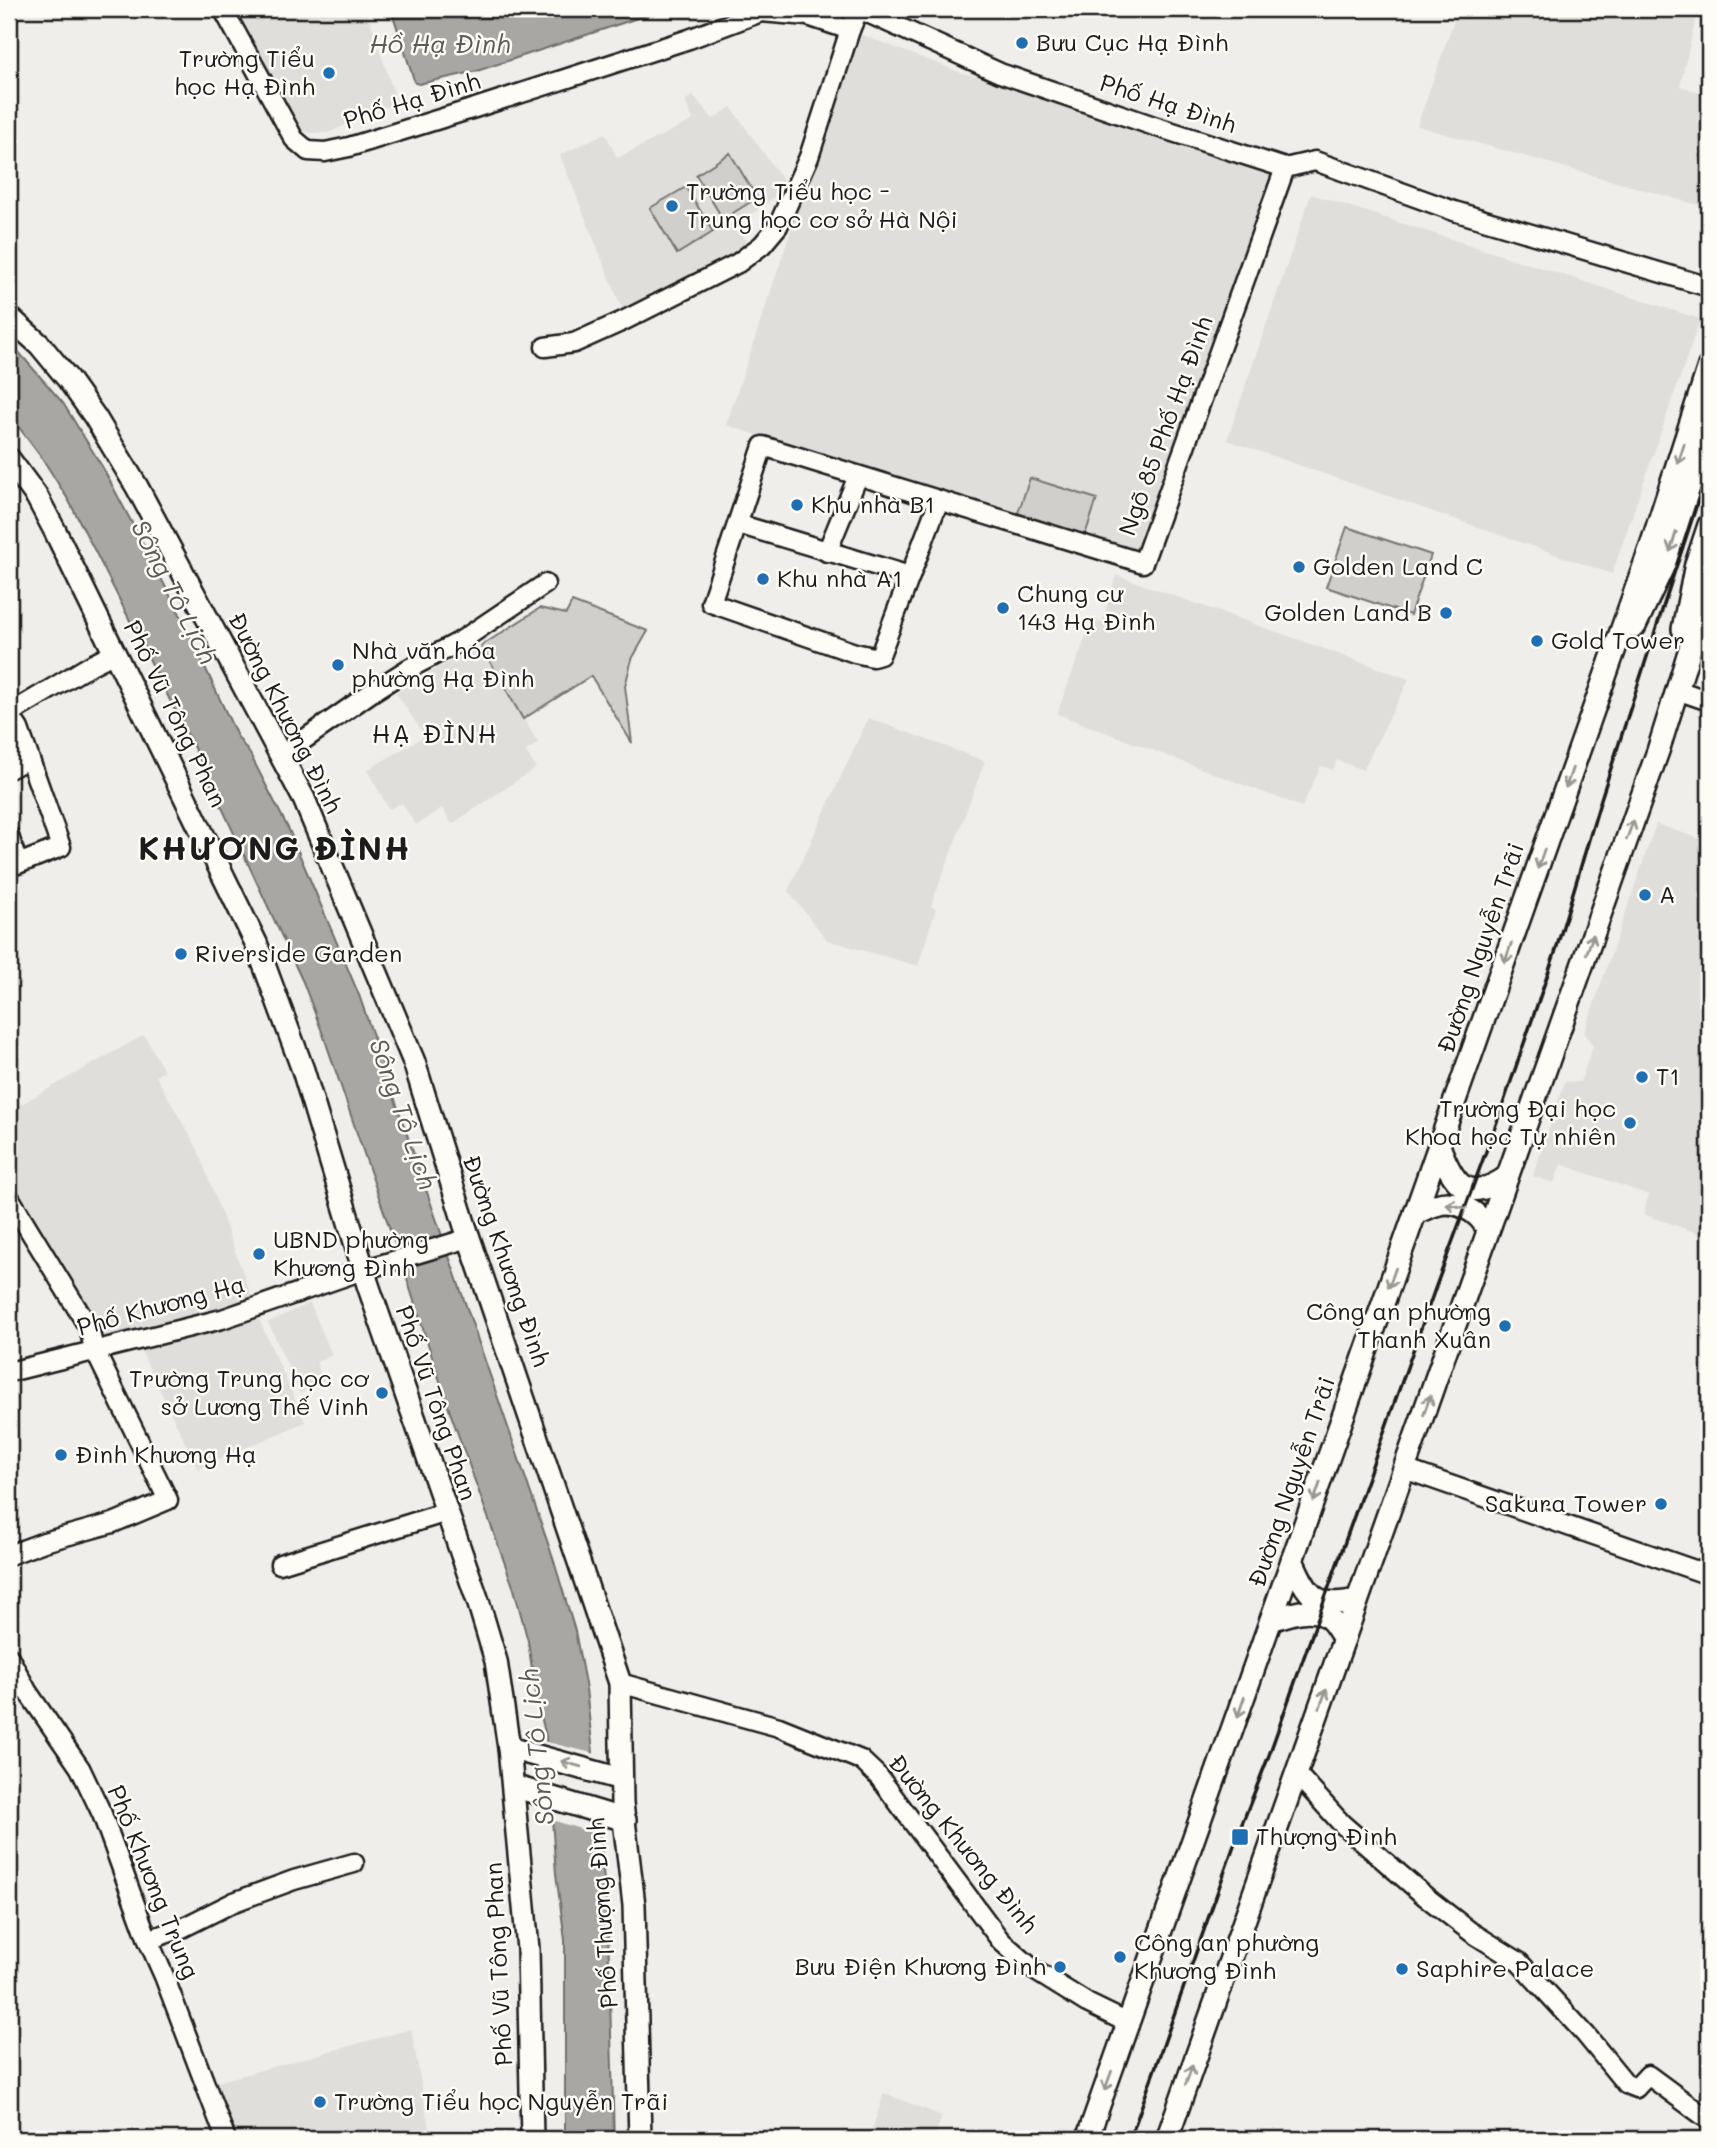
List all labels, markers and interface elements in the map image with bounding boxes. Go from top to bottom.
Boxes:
water label: Hồ Hạ Đình [369,26,511,60]
place label: Bưu Cục Hạ Đình [1036,26,1228,57]
marker: Bưu Cục Hạ Đình [1014,35,1030,51]
place label: Trường Tiểu học Hạ Đình [174,42,315,101]
street label: Phố Hạ Đình [339,64,484,135]
marker: Trường Tiểu học Hạ Đình [321,65,337,81]
street label: Phố Hạ Đình [1096,66,1241,139]
place label: Trường Tiểu học - Trung học cơ sở Hà Nội [686,175,958,234]
marker: Trường Tiểu học - Trung học cơ sở Hà Nội [664,198,680,214]
street label: Ngõ 85 Phố Hạ Đình [1110,312,1219,539]
one-way arrow [1673,443,1686,465]
place label: Khu nhà B1 [811,488,935,519]
marker: Khu nhà B1 [789,497,805,513]
water label: Sông Tô Lịch [124,514,226,670]
one-way arrow [1666,531,1679,553]
place label: Golden Land C [1313,550,1483,581]
marker: Golden Land C [1291,559,1307,575]
place label: Khu nhà A1 [777,562,903,593]
marker: Khu nhà A1 [755,571,771,587]
place label: Chung cư 143 Hạ Đình [1017,577,1155,636]
place label: Golden Land B [1264,596,1432,627]
marker: Chung cư 143 Hạ Đình [995,600,1011,616]
marker: Golden Land B [1438,605,1454,621]
street label: Đường Khương Đình [222,607,350,818]
street label: Phố Vũ Tông Phan [118,615,235,812]
place label: Gold Tower [1551,624,1685,655]
marker: Gold Tower [1529,633,1545,649]
place label: Nhà văn hóa phường Hạ Đình [352,634,534,693]
marker: Nhà văn hóa phường Hạ Đình [330,657,346,673]
district label: HẠ ĐÌNH [372,716,498,750]
one-way arrow [1562,767,1575,789]
one-way arrow [1624,819,1637,841]
district label: KHƯƠNG ĐÌNH [138,826,412,868]
street label: Đường Nguyễn Trãi [1429,838,1530,1057]
one-way arrow [1534,848,1546,870]
place label: A [1659,878,1676,909]
marker: A [1637,887,1653,903]
one-way arrow [1585,933,1597,955]
place label: Riverside Garden [195,937,402,968]
one-way arrow [1501,941,1513,963]
marker: Riverside Garden [173,946,189,962]
water label: Sông Tô Lịch [362,1034,446,1194]
place label: T1 [1656,1060,1680,1091]
marker: T1 [1634,1069,1650,1085]
place label: Trường Đại học Khoa học Tự nhiên [1405,1092,1616,1151]
marker: Trường Đại học Khoa học Tự nhiên [1622,1115,1638,1131]
street label: Đường Khương Đình [457,1151,558,1370]
one-way arrow [1445,1199,1468,1213]
place label: UBND phường Khương Đình [273,1223,429,1282]
marker: UBND phường Khương Đình [251,1246,267,1262]
one-way arrow [1385,1266,1398,1288]
street label: Phố Khương Hạ [73,1267,248,1342]
place label: Công an phường Thanh Xuân [1306,1295,1491,1354]
street label: Phố Vũ Tông Phan [390,1301,485,1504]
marker: Công an phường Thanh Xuân [1497,1318,1513,1334]
place label: Trường Trung học cơ sở Lương Thế Vinh [129,1362,370,1421]
street label: Đường Nguyễn Trãi [1240,1372,1341,1591]
marker: Trường Trung học cơ sở Lương Thế Vinh [374,1385,390,1401]
one-way arrow [1422,1394,1434,1416]
place label: Đình Khương Hạ [75,1438,257,1469]
marker: Đình Khương Hạ [53,1447,69,1463]
one-way arrow [1309,1481,1322,1503]
place label: Sakura Tower [1485,1487,1647,1518]
marker: Sakura Tower [1653,1496,1669,1512]
water label: Sông Tô Lịch [511,1667,561,1827]
one-way arrow [1317,1688,1330,1710]
one-way arrow [1234,1695,1246,1717]
street label: Đường Khương Đình [882,1747,1046,1939]
one-way arrow [560,1757,583,1770]
street label: Phố Khương Trung [101,1780,207,1983]
street label: Phố Thượng Đình [579,1817,624,2009]
place label: Thượng Đình [1256,1820,1397,1851]
marker: Thượng Đình [1230,1827,1250,1847]
street label: Phố Vũ Tông Phan [477,1861,518,2067]
place label: Công an phường Khương Đình [1134,1926,1319,1985]
marker: Công an phường Khương Đình [1112,1949,1128,1965]
place label: Bưu Điện Khương Đình [795,1950,1046,1981]
place label: Saphire Palace [1416,1952,1594,1983]
marker: Bưu Điện Khương Đình [1052,1959,1068,1975]
marker: Saphire Palace [1394,1961,1410,1977]
one-way arrow [1184,2064,1197,2086]
one-way arrow [1101,2070,1113,2092]
place label: Trường Tiểu học Nguyễn Trãi [334,2085,668,2116]
marker: Trường Tiểu học Nguyễn Trãi [312,2094,328,2110]

